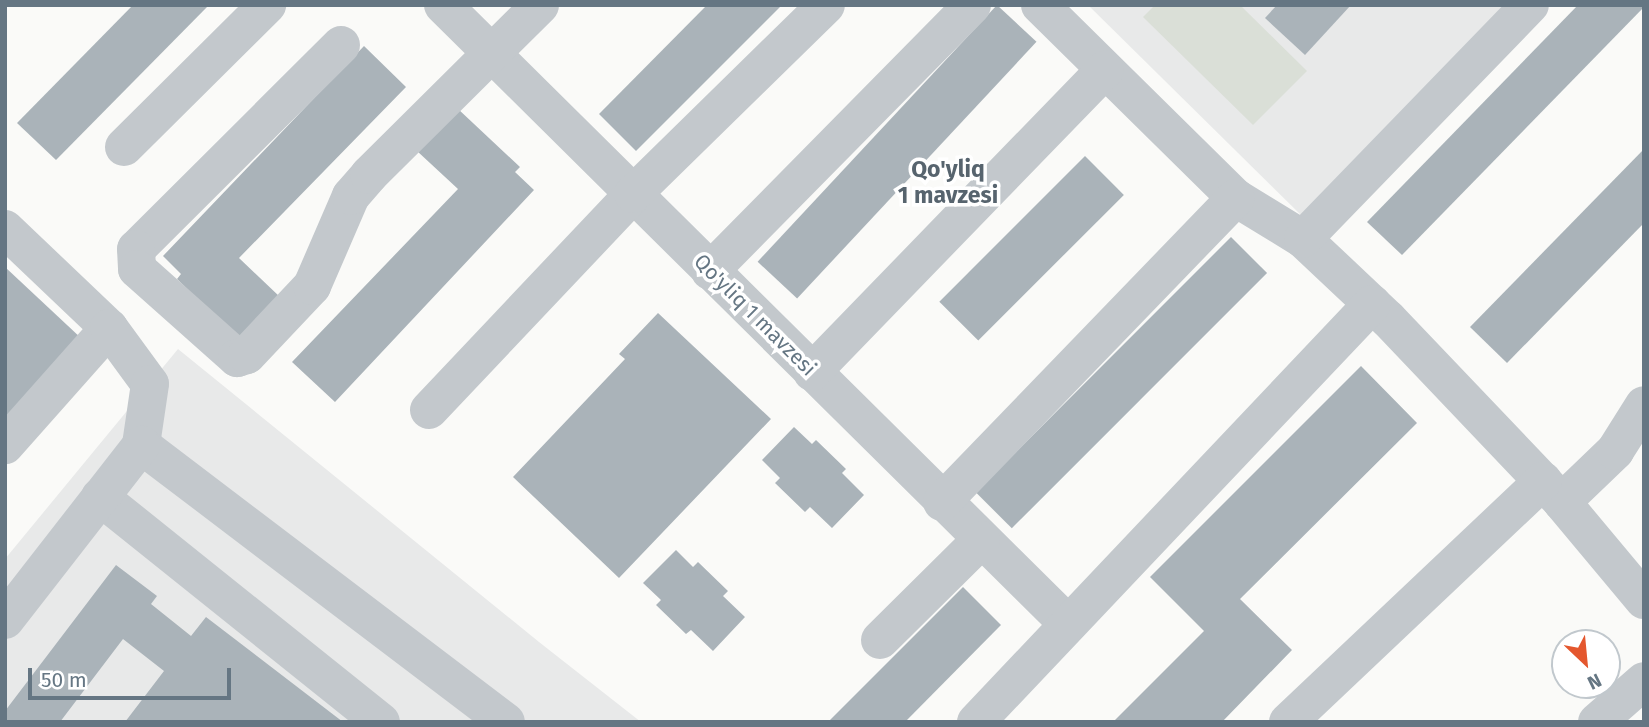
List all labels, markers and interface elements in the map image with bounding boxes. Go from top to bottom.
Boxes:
district label: Qo'yliq 1 mavzesi [898,155,998,209]
street label: Qo'yliq 1 mavzesi [689,249,821,381]
north arrow [1551,629,1621,699]
scale bar [32,654,234,698]
text: 50 m [41,667,87,693]
text: N [1584,668,1605,695]

